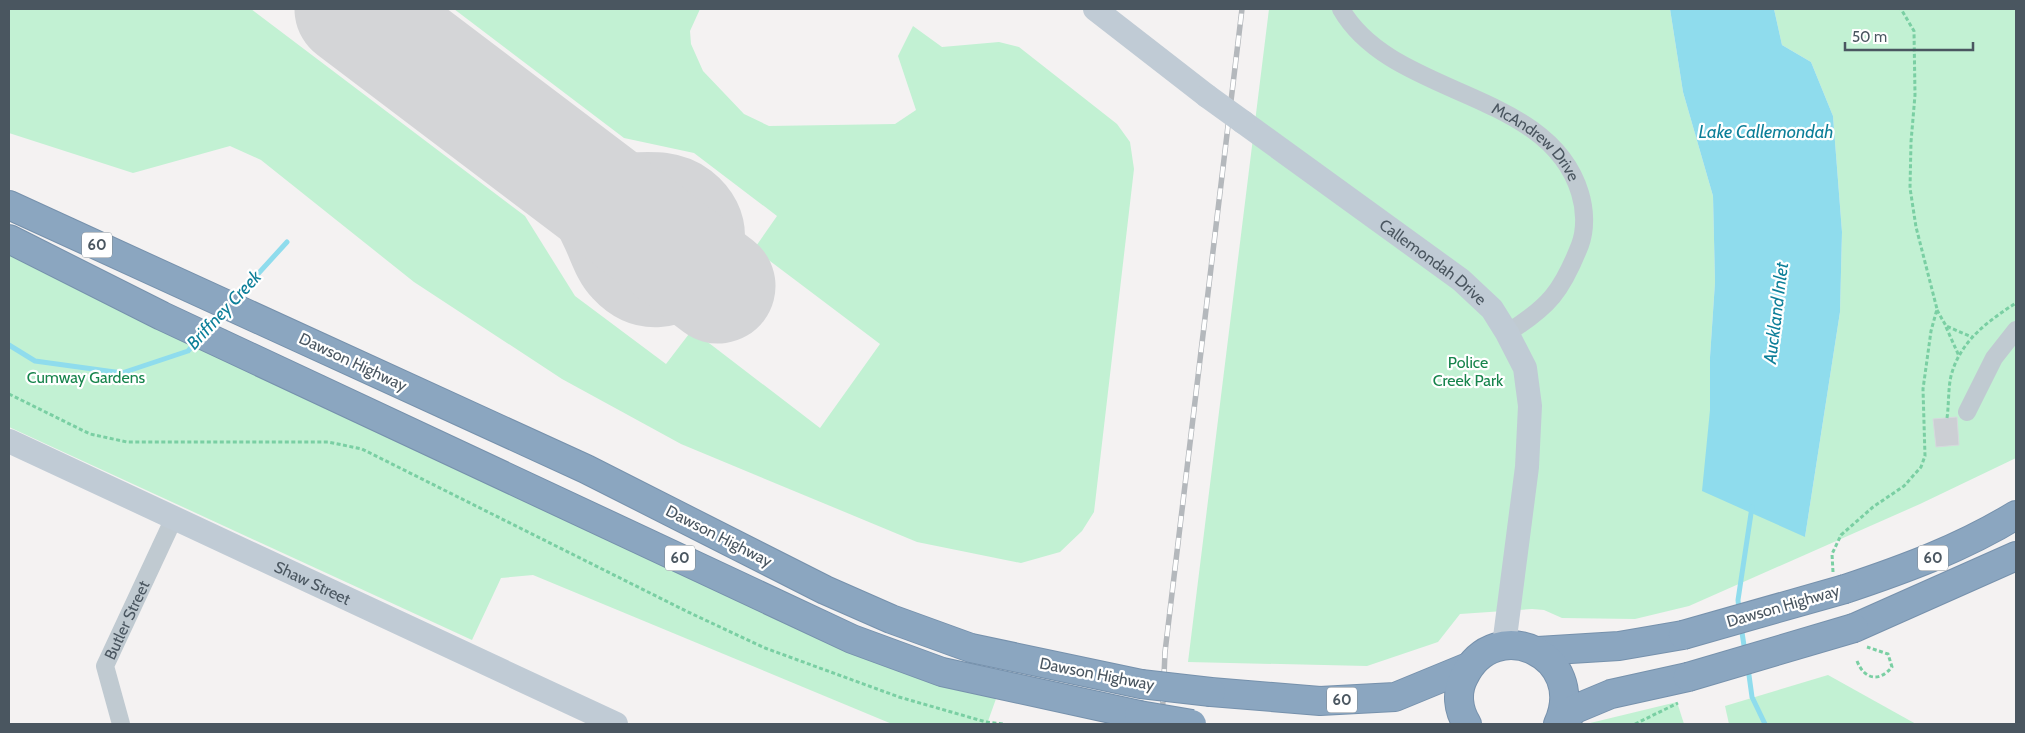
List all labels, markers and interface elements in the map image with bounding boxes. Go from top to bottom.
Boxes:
scale bar [1845,20,1972,52]
text: 50 m [1852,28,1887,46]
street label: McAndrew Drive [1489,98,1584,184]
water label: Lake Callemondah [1699,121,1833,143]
street label: Callemondah Drive [1376,215,1491,309]
road number: 60 [82,232,112,258]
water label: Auckland Inlet [1759,261,1793,366]
water label: Briffney Creek [182,265,267,354]
street label: Dawson Highway [296,329,410,395]
park label: Police Creek Park [1433,353,1504,390]
park label: Cumway Gardens [27,368,146,387]
street label: Dawson Highway [663,501,775,571]
road number: 60 [665,546,695,570]
road number: 60 [1918,546,1948,570]
street label: Shaw Street [272,557,354,609]
street label: Butler Street [100,577,153,662]
street label: Dawson Highway [1724,581,1842,631]
street label: Dawson Highway [1038,654,1156,694]
road number: 60 [1327,688,1357,712]

